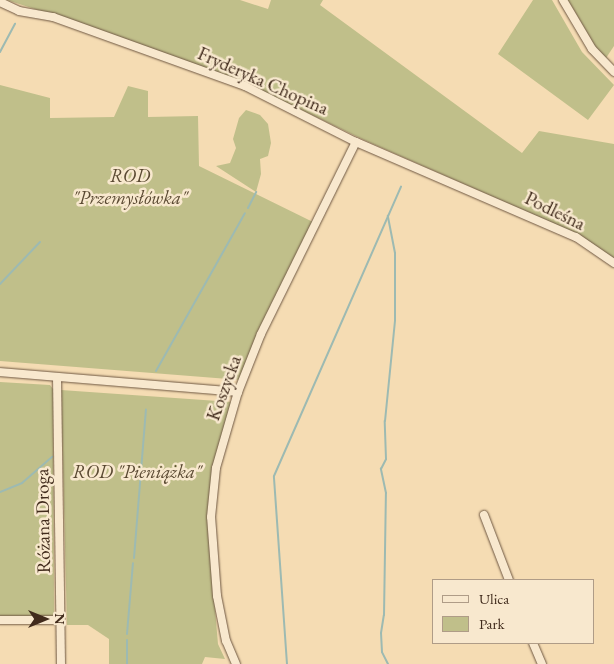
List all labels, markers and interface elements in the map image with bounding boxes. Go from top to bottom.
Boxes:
street label: Fryderyka Chopina [194,42,332,120]
park label: ROD "Przemysłówka" [73,165,187,209]
street label: Podleśna [521,187,589,235]
street label: Koszycka [202,352,246,424]
park label: ROD "Pieniążka" [73,461,201,483]
street label: Różana Droga [31,468,55,574]
legend [432,579,594,644]
text: Ulica [479,589,509,608]
north arrow [20,594,70,644]
text: N [51,613,69,625]
text: Park [479,614,505,633]

